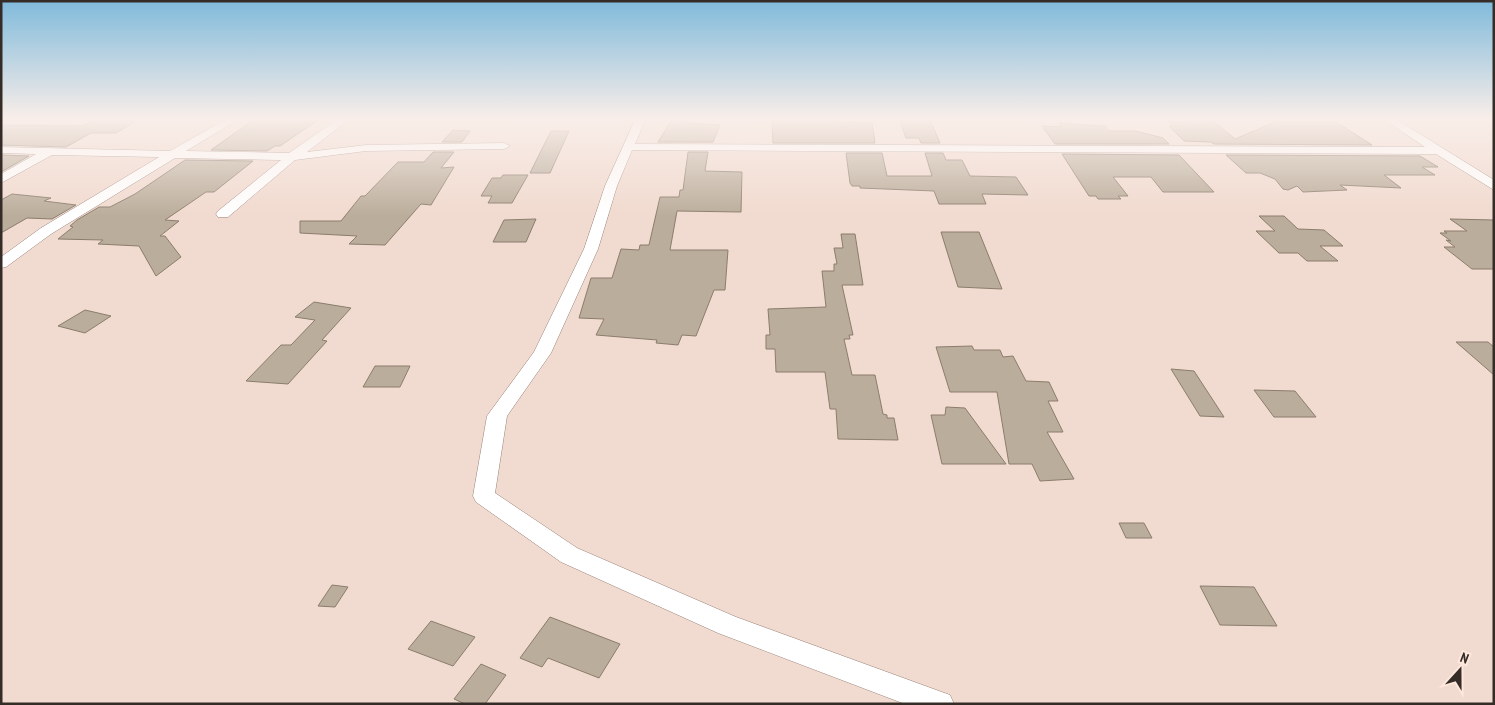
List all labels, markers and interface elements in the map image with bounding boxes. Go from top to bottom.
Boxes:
north arrow [1435,645,1485,695]
text: N [1458,648,1471,668]

